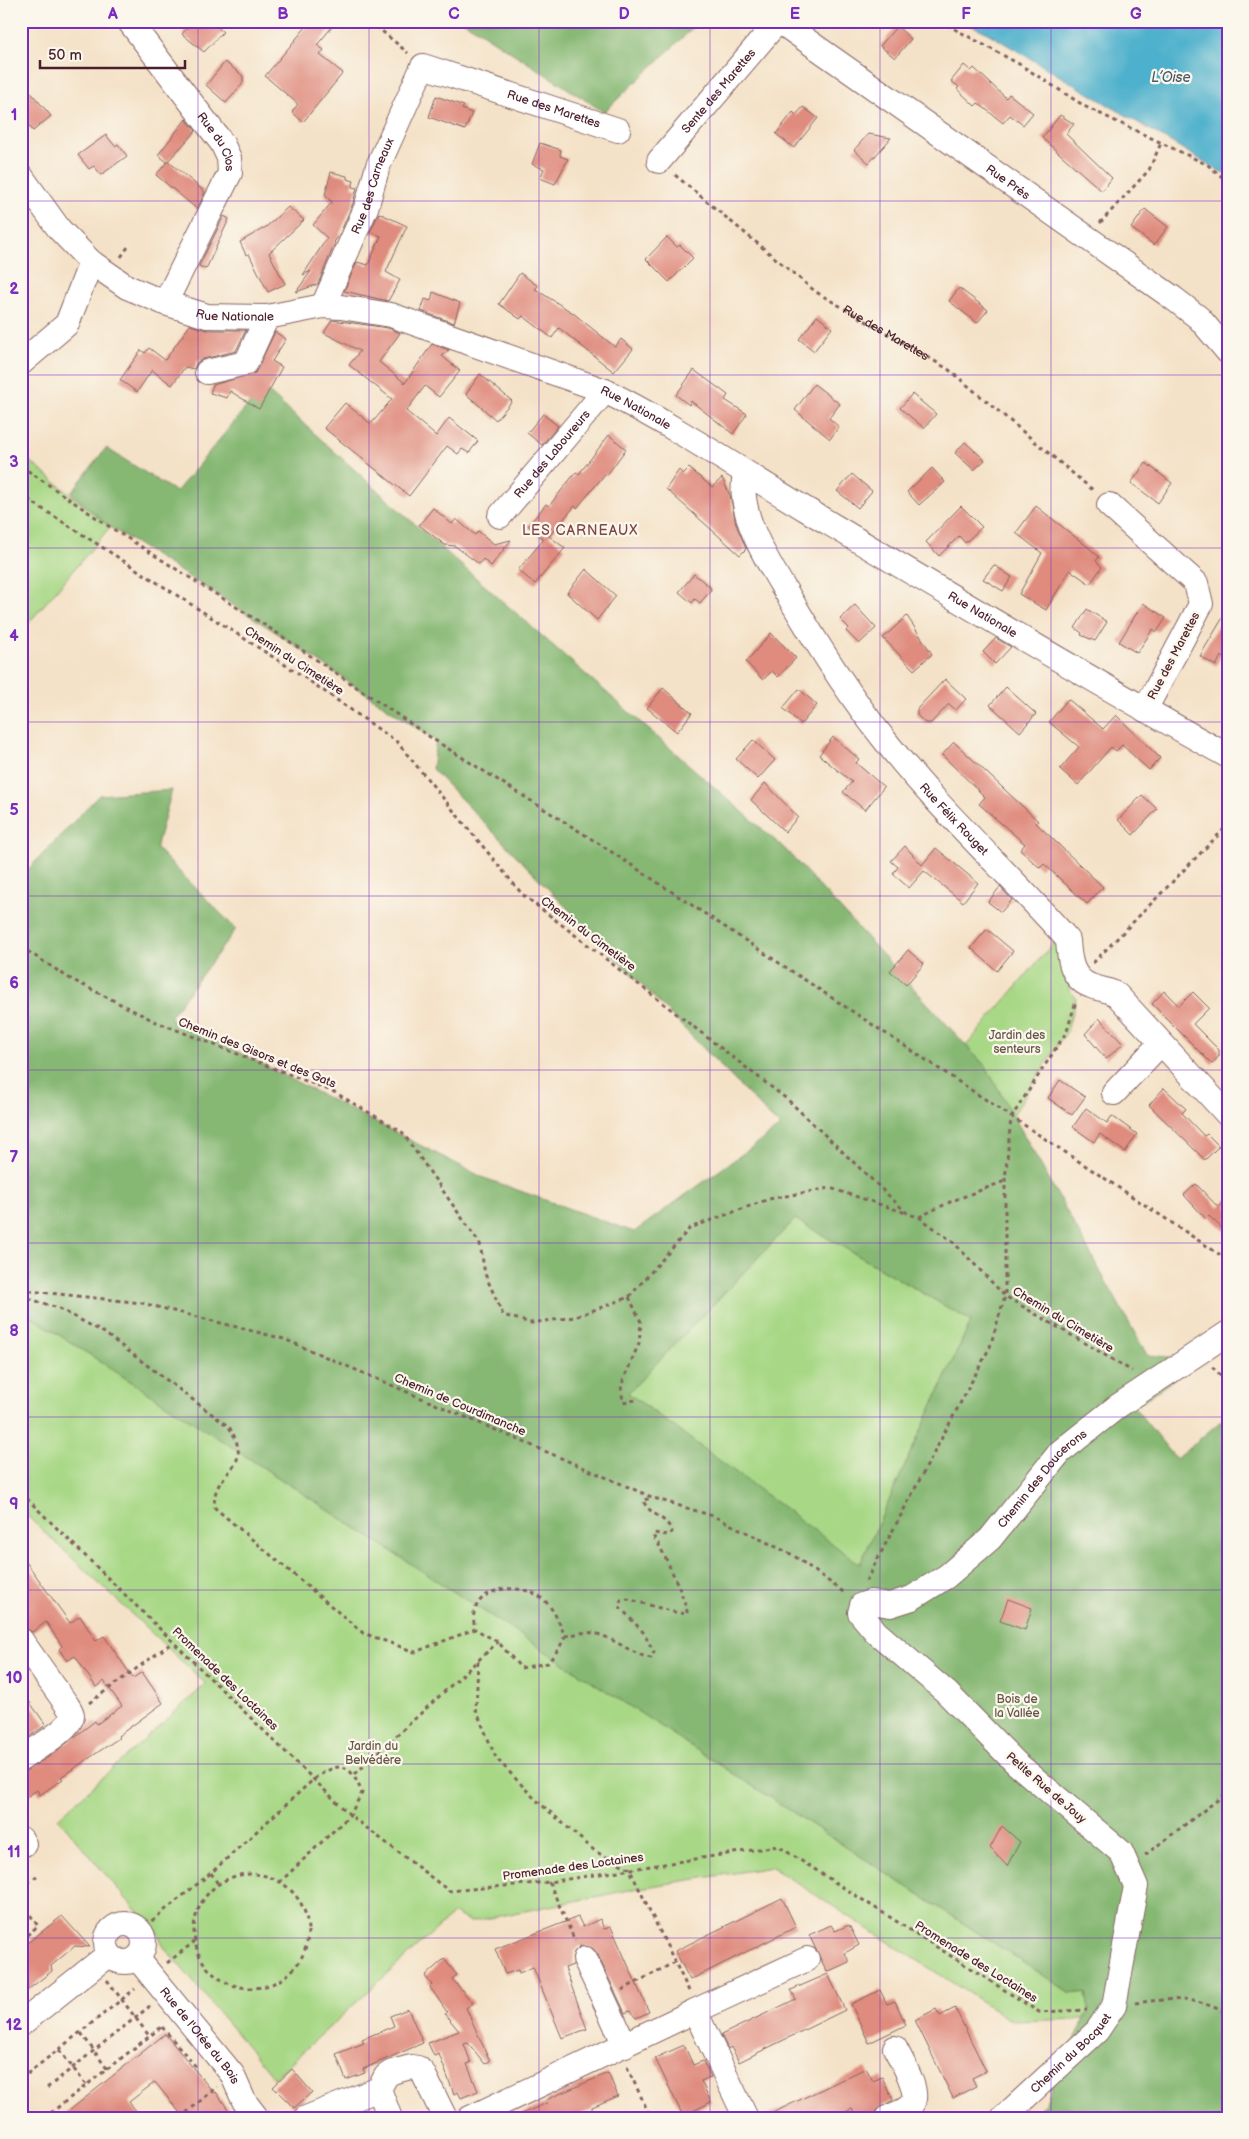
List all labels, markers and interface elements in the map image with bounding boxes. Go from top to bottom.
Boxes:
text: A [107,5,118,24]
text: B [277,5,289,24]
text: C [448,5,460,24]
text: D [618,5,630,24]
text: E [790,5,800,24]
text: F [961,5,971,24]
text: G [1130,5,1142,24]
scale bar [40,38,185,70]
street label: Sente des Marettes [678,45,759,136]
text: 50 m [48,46,82,65]
water label: L’Oise [1151,69,1191,86]
street label: Rue des Marettes [505,87,602,131]
text: 1 [11,106,17,125]
street label: Rue du Clos [194,109,237,172]
street label: Rue des Carneaux [348,135,397,236]
street label: Rue Prés [983,161,1033,203]
text: 2 [9,280,19,299]
street label: Rue des Marettes [840,302,932,364]
street label: Rue Nationale [194,306,275,324]
street label: Rue Nationale [598,382,674,433]
street label: Rue des Laboureurs [511,407,593,501]
text: 3 [9,453,19,472]
district label: LES CARNEAUX [522,522,638,539]
street label: Rue Nationale [945,588,1020,641]
street label: Rue des Marettes [1145,610,1203,702]
street label: Chemin du Cimetière [242,623,346,699]
text: 4 [9,627,19,646]
street label: Rue Félix Rouget [916,780,992,859]
text: 5 [9,801,19,820]
street label: Chemin du Cimetière [538,893,638,975]
text: 6 [9,974,19,993]
street label: Chemin des Gisors et des Gats [176,1014,338,1092]
park label: Jardin des senteurs [989,1028,1045,1057]
text: 7 [10,1148,19,1167]
street label: Chemin du Cimetière [1010,1284,1116,1356]
text: 8 [9,1322,19,1341]
street label: Chemin de Courdimanche [392,1370,528,1440]
street label: Chemin des Doucerons [994,1426,1090,1531]
text: 9 [9,1495,19,1514]
street label: Promenade des Loctaines [169,1624,281,1734]
text: 10 [6,1669,22,1688]
park label: Bois de la Vallée [994,1692,1040,1721]
park label: Jardin du Belvédère [345,1739,401,1768]
street label: Petite Rue de Jouy [1003,1749,1090,1827]
text: 11 [7,1843,21,1862]
street label: Promenade des Loctaines [502,1850,644,1884]
street label: Promenade des Loctaines [912,1918,1040,2006]
street label: Rue de l'Orée du Bois [157,1984,243,2086]
street label: Chemin du Bocquet [1027,2010,1115,2096]
text: 12 [6,2016,23,2035]

